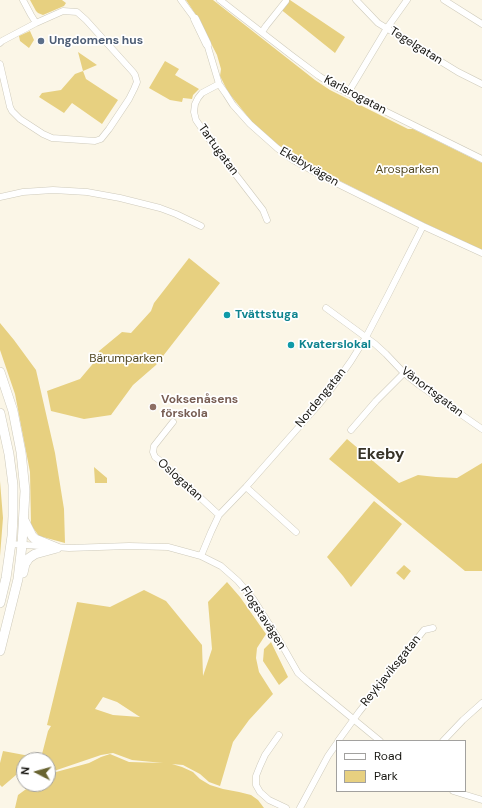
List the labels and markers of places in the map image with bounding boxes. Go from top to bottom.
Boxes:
place label: Ungdomens hus [49,34,143,48]
marker: Ungdomens hus [36,36,46,46]
place label: Tvättstuga [235,308,298,322]
marker: Tvättstuga [222,310,232,320]
place label: Kvaterslokal [299,338,371,352]
marker: Kvaterslokal [286,340,296,350]
place label: Voksenåsens förskola [161,393,238,421]
marker: Voksenåsens förskola [148,402,158,412]

